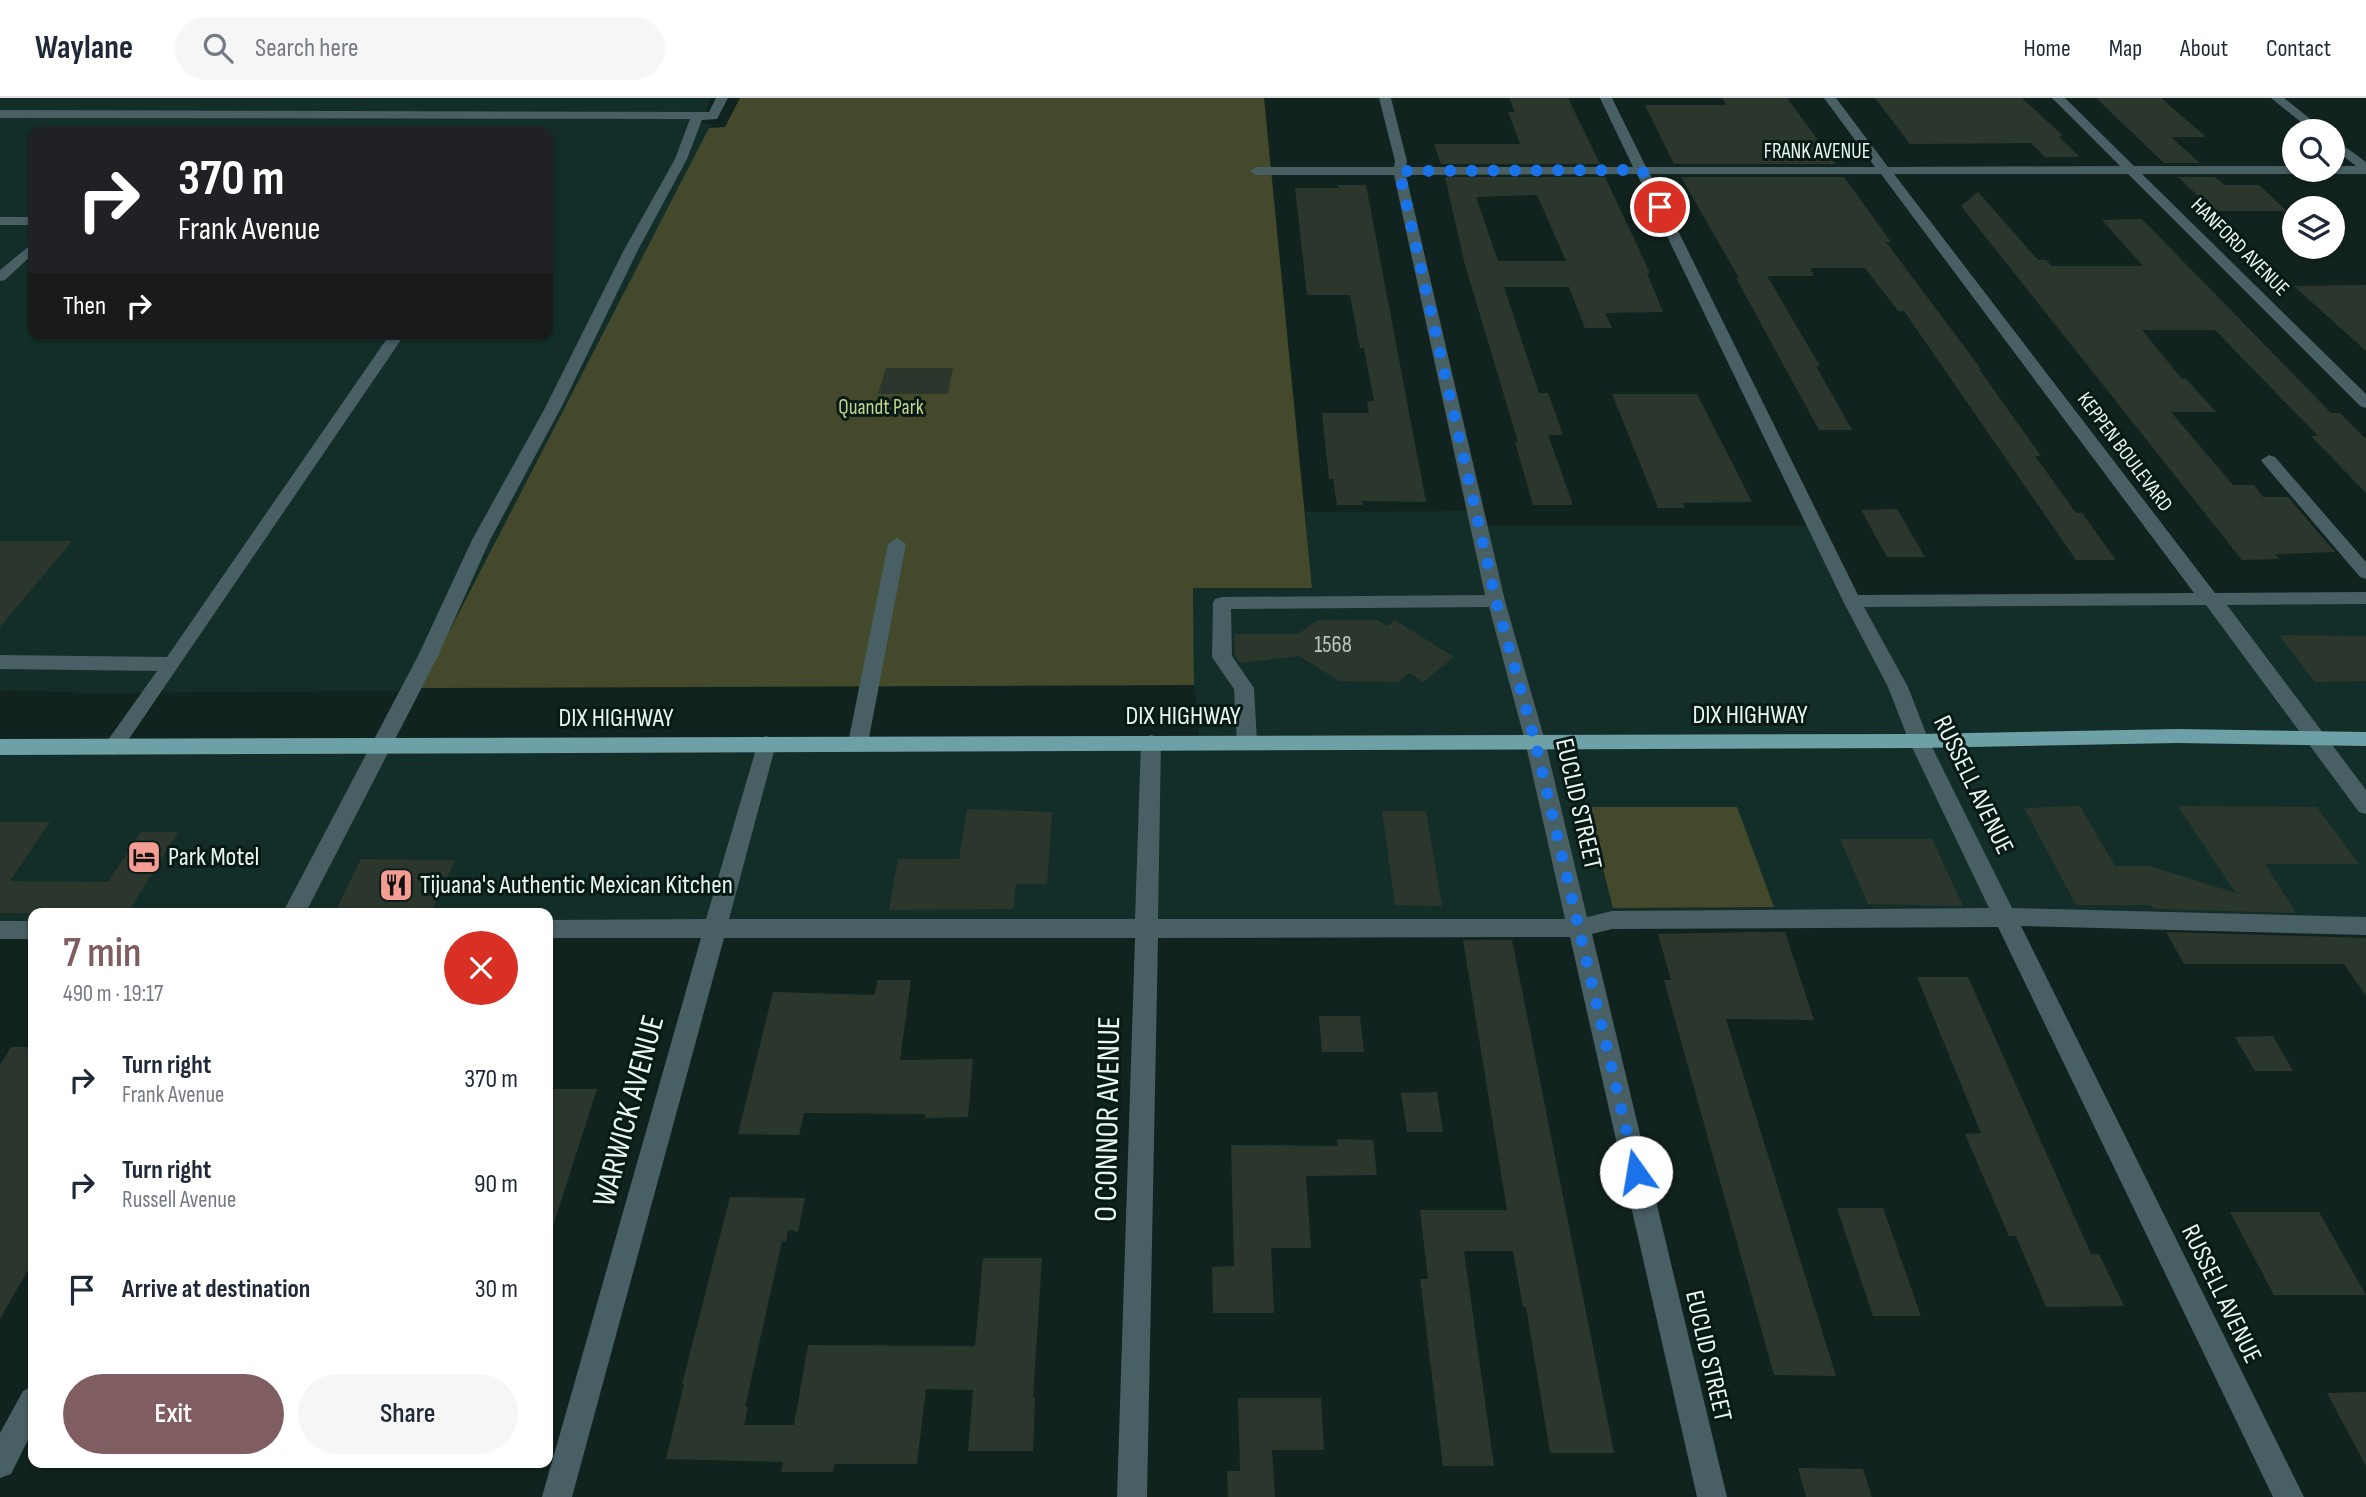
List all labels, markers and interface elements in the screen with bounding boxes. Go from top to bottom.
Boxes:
search box [175,17,665,80]
text: Waylane [35,28,133,68]
icon: search [199,29,237,67]
text: Search here [255,33,358,64]
text: Home [2023,34,2071,63]
text: Map [2109,34,2142,63]
text: About [2180,34,2228,63]
text: Contact [2266,34,2331,63]
map controls [2282,119,2345,259]
button: search [2282,119,2345,182]
street label: FRANK AVENUE [1764,139,1870,164]
text: 370 m [178,150,285,209]
icon: right [63,154,154,245]
pin [1630,177,1690,237]
icon: arrive [1641,188,1679,226]
street label: HANFORD AVENUE [2186,193,2294,301]
button: layers [2282,196,2345,259]
text: Frank Avenue [178,210,320,249]
icon: right [120,287,158,325]
text: Then [63,291,106,322]
street label: KEPPEN BOULEVARD [2072,387,2178,517]
park label: Quandt Park [838,395,924,420]
house number: 1568 [1314,631,1352,659]
street label: DIX HIGHWAY [1692,700,1808,731]
street label: DIX HIGHWAY [1125,701,1241,732]
street label: DIX HIGHWAY [558,703,674,734]
street label: RUSSELL AVENUE [1926,711,2020,859]
street label: EUCLID STREET [1548,735,1608,873]
hotel icon: Park Motel [125,838,163,876]
place label: Park Motel [168,842,259,873]
restaurant icon: Tijuana's Authentic Mexican Kitchen [377,866,415,904]
place label: Tijuana's Authentic Mexican Kitchen [420,870,733,901]
text: 7 min [63,928,141,979]
button: close [444,931,518,1005]
text: 490 m · 19:17 [63,980,163,1008]
street label: WARWICK AVENUE [585,1011,673,1211]
street label: O CONNOR AVENUE [1087,1016,1129,1222]
text: Turn right [122,1050,211,1081]
icon: right [63,1061,101,1099]
text: 370 m [464,1064,518,1095]
text: Frank Avenue [122,1081,224,1109]
position arrow [1599,1135,1673,1209]
text: Turn right [122,1155,211,1186]
icon: right [63,1166,101,1204]
text: 90 m [474,1169,518,1200]
text: Russell Avenue [122,1186,236,1214]
street label: RUSSELL AVENUE [2174,1220,2268,1368]
icon: arrive [63,1271,101,1309]
text: Arrive at destination [122,1274,310,1305]
text: 30 m [475,1274,518,1305]
street label: EUCLID STREET [1678,1287,1738,1425]
button: Exit [63,1374,284,1454]
button: Share [298,1374,518,1454]

